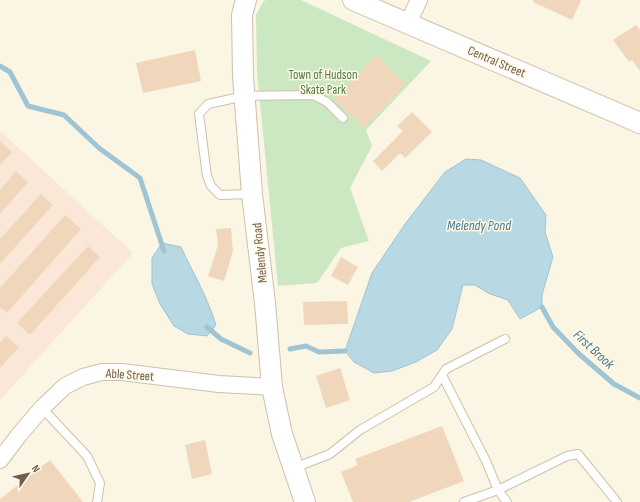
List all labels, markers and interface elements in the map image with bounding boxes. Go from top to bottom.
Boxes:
street label: Central Street [465,43,528,81]
park label: Town of Hudson Skate Park [289,67,357,98]
water label: Melendy Pond [447,217,512,234]
street label: Melendy Road [249,222,271,284]
water label: First Brook [570,326,618,373]
street label: Able Street [104,365,155,385]
north arrow [8,454,48,494]
text: N [29,463,43,475]

